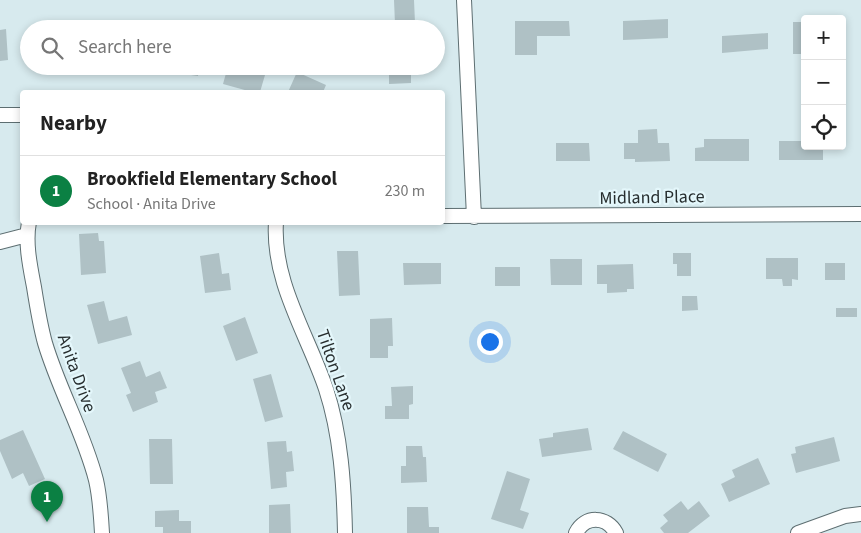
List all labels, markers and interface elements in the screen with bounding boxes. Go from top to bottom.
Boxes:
map controls [801,15,846,150]
button: + [801,15,846,60]
search box [20,20,445,75]
icon: search [38,34,66,62]
text: Search here [78,34,172,61]
button: − [801,60,846,105]
button: locate [801,105,846,150]
text: Nearby [40,108,107,138]
text: Brookfield Elementary School [87,166,337,193]
text: 1 [52,180,60,202]
text: 230 m [385,180,425,202]
street label: Midland Place [599,184,705,211]
text: School · Anita Drive [87,193,216,215]
street label: Tilton Lane [310,326,361,414]
your location [477,329,503,355]
street label: Anita Drive [51,331,102,416]
pin: 1 [31,481,63,522]

